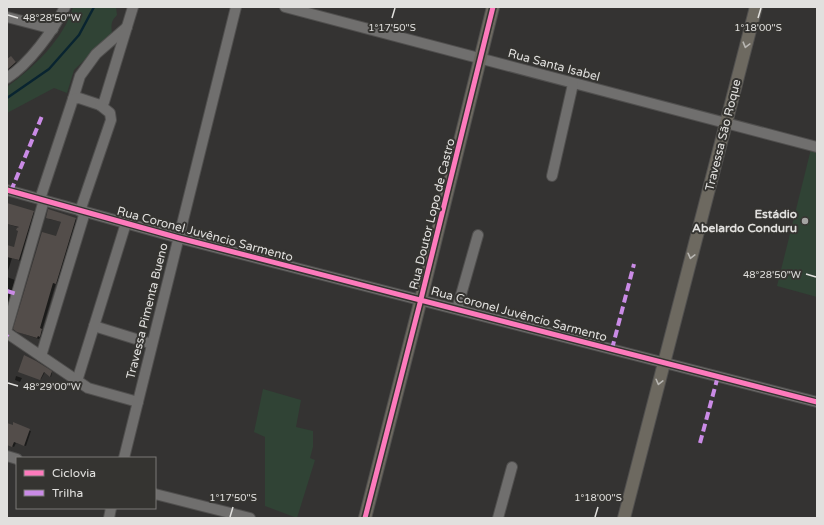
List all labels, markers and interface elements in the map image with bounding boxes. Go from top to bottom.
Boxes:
text: 48°28'50"W [23,12,81,24]
text: 1°17'50"S [368,22,416,34]
text: 1°18'00"S [734,22,782,34]
one-way arrow [742,41,751,48]
street label: Rua Santa Isabel [506,46,602,84]
street label: Travessa São Roque [702,78,744,192]
street label: Rua Doutor Lopo de Castro [406,137,458,291]
street label: Rua Coronel Juvêncio Sarmento [115,204,295,264]
place label: Estádio Abelardo Conduru [692,207,797,235]
marker: Estádio Abelardo Conduru [800,216,810,226]
street label: Travessa Pimenta Bueno [123,242,171,380]
one-way arrow [688,253,696,260]
text: 48°28'50"W [743,269,801,281]
street label: Rua Coronel Juvêncio Sarmento [429,284,609,344]
one-way arrow [655,379,664,386]
text: 48°29'00"W [23,381,81,393]
legend [16,457,156,509]
text: Ciclovia [52,466,96,480]
text: Trilha [52,486,83,500]
text: 1°17'50"S [209,492,257,504]
text: 1°18'00"S [574,492,622,504]

